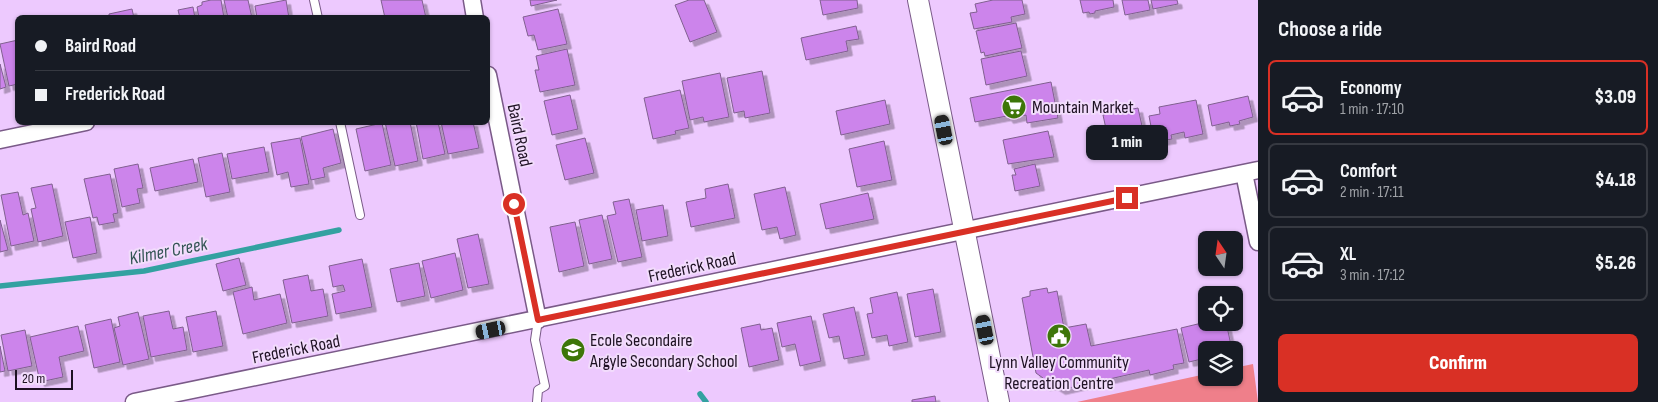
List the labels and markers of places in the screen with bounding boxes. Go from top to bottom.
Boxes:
supermarket icon: Mountain Market [1001,94,1027,120]
place label: Mountain Market [1032,97,1134,118]
public building icon: Lynn Valley Community Recreation Centre [1046,323,1072,349]
place label: Ecole Secondaire Argyle Secondary School [589,330,738,372]
school or university icon: Ecole Secondaire Argyle Secondary School [560,337,586,363]
place label: Lynn Valley Community Recreation Centre [989,352,1129,394]

